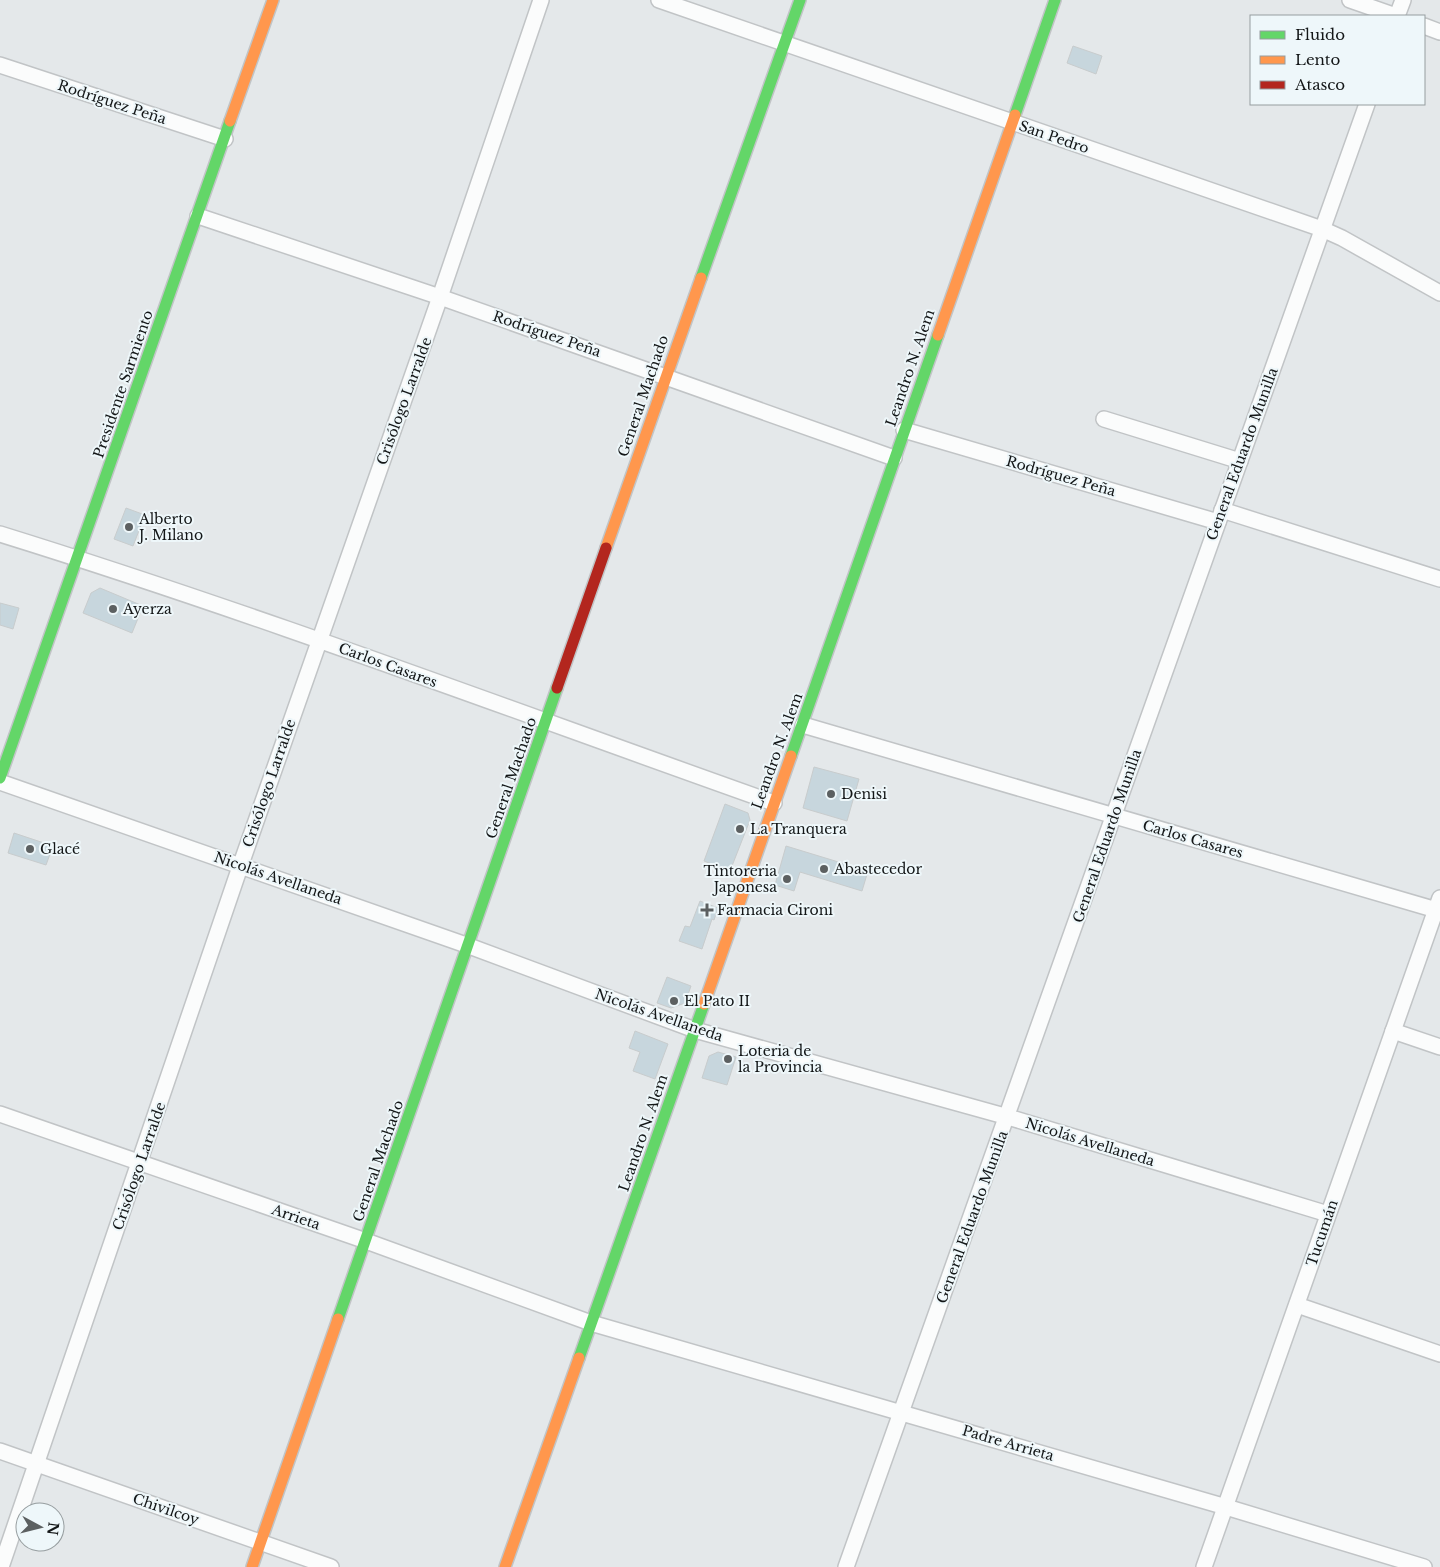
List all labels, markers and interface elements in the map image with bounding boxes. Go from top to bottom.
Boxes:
legend [1250,15,1425,105]
text: Fluido [1295,25,1345,44]
text: Lento [1295,50,1341,69]
text: Atasco [1294,75,1345,94]
street label: Rodríguez Peña [55,76,169,128]
street label: San Pedro [1017,117,1091,157]
street label: Rodríguez Peña [491,307,604,361]
street label: Leandro N. Alem [882,307,938,429]
street label: Presidente Sarmiento [89,308,157,460]
street label: General Machado [614,333,672,459]
street label: Crisólogo Larralde [373,335,435,467]
street label: General Eduardo Munilla [1202,365,1282,543]
street label: Rodríguez Peña [1004,452,1118,500]
place label: Alberto J. Milano [137,510,203,544]
marker: Alberto J. Milano [123,521,135,533]
place label: Ayerza [122,600,172,618]
marker: Ayerza [107,603,119,615]
street label: Carlos Casares [336,639,440,691]
street label: Leandro N. Alem [748,690,806,812]
street label: General Machado [482,715,540,841]
street label: Crisólogo Larralde [239,716,299,850]
street label: General Eduardo Munilla [1069,747,1145,925]
place label: Denisi [841,785,887,803]
marker: Denisi [825,788,837,800]
street label: Carlos Casares [1141,816,1245,862]
place label: La Tranquera [750,820,847,838]
marker: La Tranquera [734,823,746,835]
place label: Glacé [40,840,80,858]
marker: Glacé [24,843,36,855]
street label: Nicolás Avellaneda [212,848,345,908]
place label: Abastecedor [833,860,923,878]
place label: Tintoreria Japonesa [704,862,777,896]
marker: Abastecedor [818,863,830,875]
marker: Tintoreria Japonesa [781,873,793,885]
place label: Farmacia Cironi [717,901,833,919]
marker: Farmacia Cironi [701,904,713,916]
street label: Nicolás Avellaneda [593,985,726,1045]
place label: El Pato II [684,992,750,1010]
marker: El Pato II [668,995,680,1007]
place label: Loteria de la Provincia [738,1042,822,1076]
marker: Loteria de la Provincia [722,1053,734,1065]
street label: Leandro N. Alem [615,1072,671,1194]
street label: General Machado [349,1098,407,1224]
street label: Crisólogo Larralde [109,1099,169,1233]
street label: Nicolás Avellaneda [1023,1114,1157,1170]
street label: General Eduardo Munilla [932,1128,1012,1306]
street label: Tucumán [1302,1197,1342,1269]
street label: Arrieta [268,1200,323,1234]
street label: Padre Arrieta [960,1421,1056,1465]
street label: Chivilcoy [131,1489,201,1529]
north arrow [15,1502,65,1552]
text: N [43,1521,63,1536]

